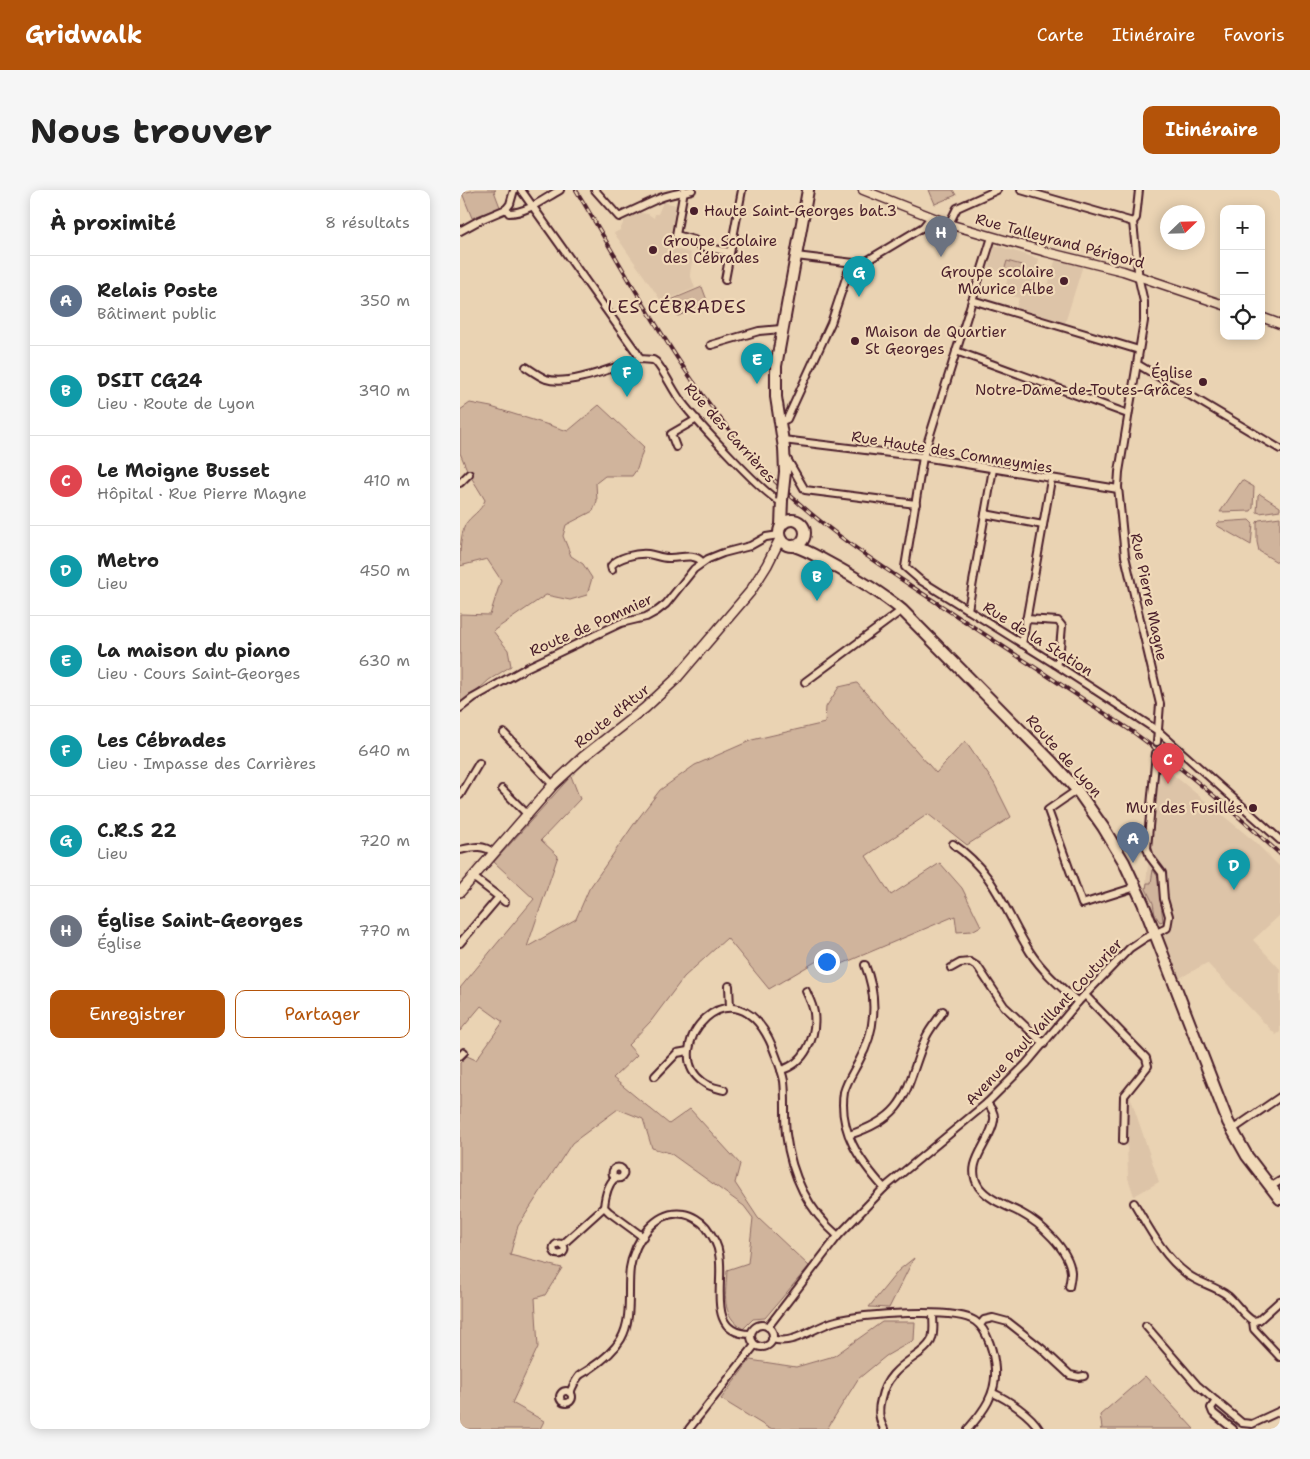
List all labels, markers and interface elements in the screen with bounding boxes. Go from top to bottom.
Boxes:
text: Gridwalk [25,19,142,51]
text: Carte [1037,23,1084,47]
text: Itinéraire [1112,23,1196,47]
text: Favoris [1224,23,1285,47]
button: Itinéraire [1143,106,1280,154]
text: Nous trouver [30,107,272,154]
place label: Haute Saint-Georges bat.3 [704,201,897,221]
marker: Haute Saint-Georges bat.3 [688,205,700,217]
north arrow [1160,205,1205,250]
map controls [1220,205,1265,340]
button: + [1220,205,1265,250]
text: À proximité [50,209,176,237]
street label: Rue Talleyrand Périgord [973,209,1147,273]
text: 8 résultats [325,212,410,233]
pin: H [925,216,957,257]
place label: Groupe Scolaire des Cébrades [663,231,777,268]
marker: Groupe Scolaire des Cébrades [647,244,659,256]
button: − [1220,250,1265,295]
pin: G [843,256,875,297]
place label: Groupe scolaire Maurice Albe [941,262,1054,299]
marker: Groupe scolaire Maurice Albe [1058,275,1070,287]
text: Relais Poste [97,278,218,303]
text: A [60,290,72,311]
text: 350 m [359,290,410,311]
district label: LES CÉBRADES [607,295,747,319]
button: locate [1220,295,1265,340]
text: Bâtiment public [97,303,217,324]
place label: Maison de Quartier St Georges [865,322,1007,359]
marker: Maison de Quartier St Georges [849,335,861,347]
pin: E [741,343,773,384]
pin: F [611,356,643,397]
place label: Église Notre-Dame-de-Toutes-Grâces [975,362,1193,400]
text: DSIT CG24 [97,368,202,393]
marker: Église Notre-Dame-de-Toutes-Grâces [1197,376,1209,388]
street label: Rue des Carrières [680,379,780,487]
text: B [61,380,71,401]
text: 390 m [358,380,410,401]
text: Lieu · Route de Lyon [97,393,255,414]
street label: Rue Haute des Commeymies [850,426,1054,478]
text: Le Moigne Busset [97,458,270,483]
text: C [61,470,71,491]
text: 410 m [363,470,410,491]
text: Hôpital · Rue Pierre Magne [97,483,307,504]
street label: Rue Pierre Magne [1126,531,1172,663]
text: Metro [97,548,159,573]
text: D [60,560,72,581]
text: 450 m [359,560,410,581]
pin: B [801,560,833,601]
text: Lieu [97,573,128,594]
street label: Route de Pommier [526,589,656,661]
street label: Rue de la Station [979,597,1097,681]
text: La maison du piano [97,638,290,663]
text: E [61,650,71,671]
text: 630 m [358,650,410,671]
text: Lieu · Cours Saint-Georges [97,663,300,684]
street label: Route d'Atur [570,679,654,753]
street label: Route de Lyon [1022,710,1106,802]
text: Les Cébrades [97,728,226,753]
text: F [61,740,71,761]
text: 640 m [358,740,410,761]
pin: C [1152,743,1184,784]
text: Lieu · Impasse des Carrières [97,753,316,774]
place label: Mur des Fusillés [1126,798,1243,818]
marker: Mur des Fusillés [1247,802,1259,814]
text: C.R.S 22 [97,818,177,843]
pin: A [1117,822,1149,863]
text: G [60,830,72,851]
text: 720 m [359,830,410,851]
text: Lieu [97,843,128,864]
pin: D [1218,849,1250,890]
text: Église Saint-Georges [97,908,303,933]
text: H [60,920,72,941]
text: 770 m [358,920,410,941]
text: Église [97,933,142,954]
street label: Avenue Paul Vaillant Couturier [961,934,1127,1110]
your location [814,949,840,975]
button: Enregistrer [50,990,225,1038]
button: Partager [235,990,410,1038]

